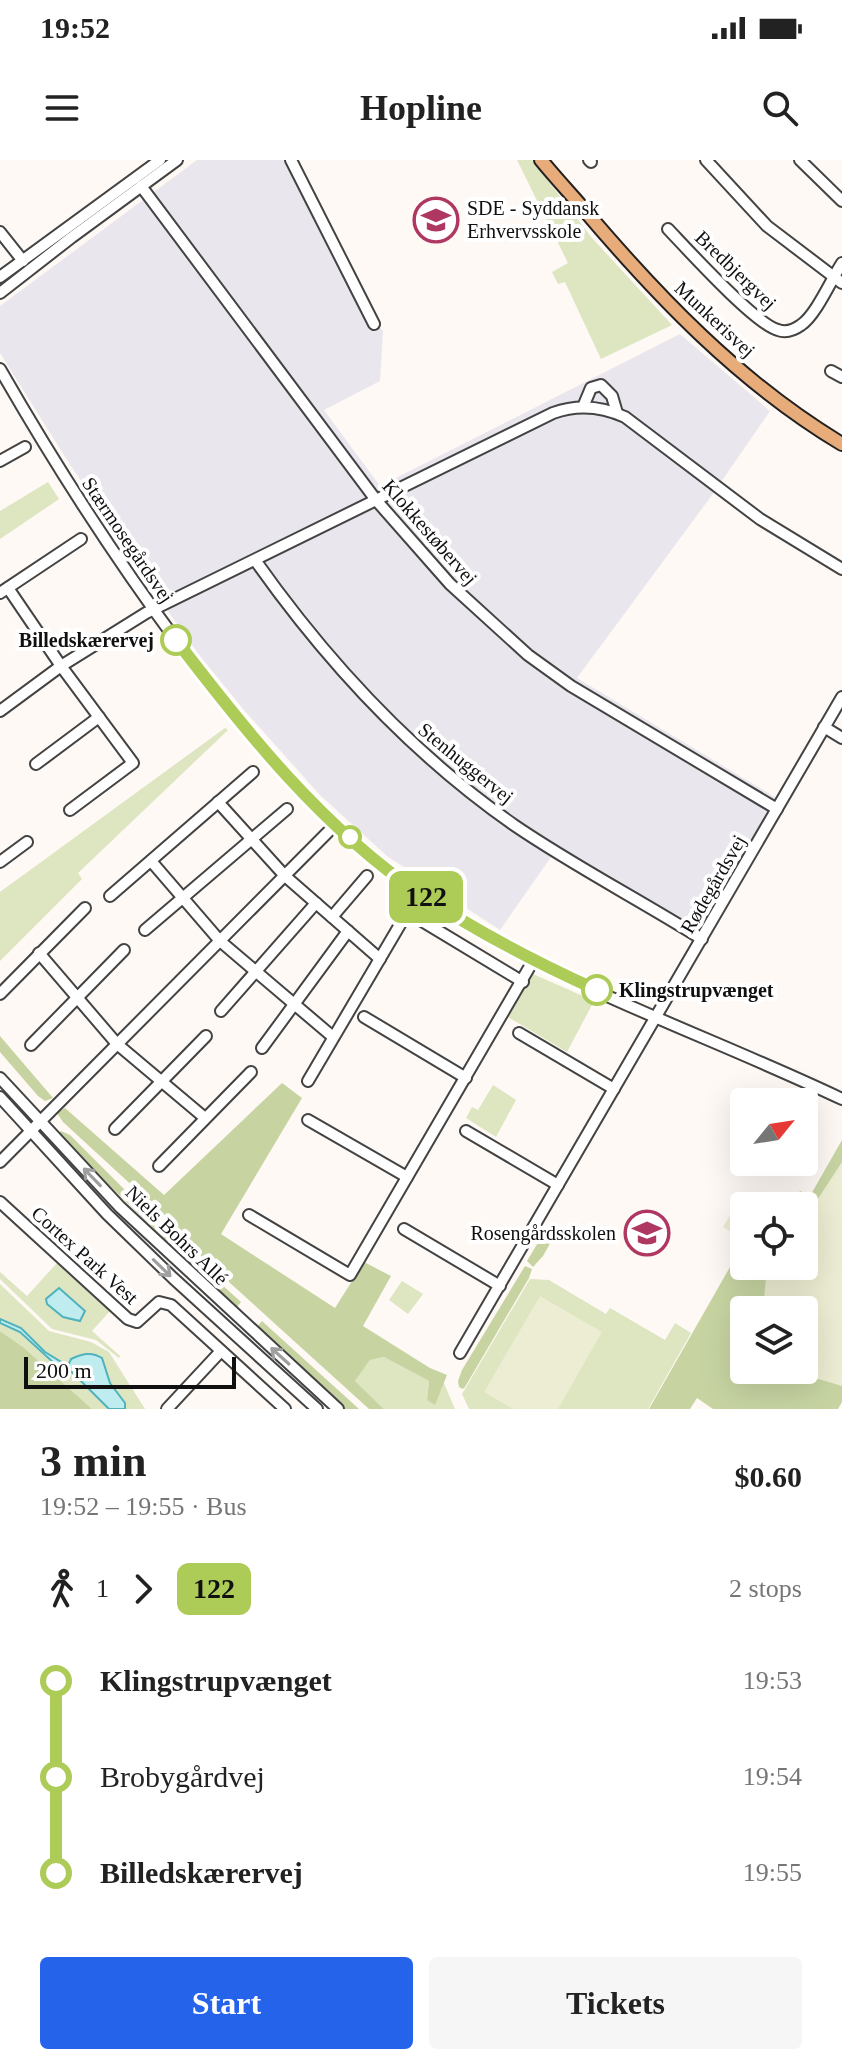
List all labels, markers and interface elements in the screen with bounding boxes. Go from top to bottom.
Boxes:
text: 19:52 [40,11,110,44]
icon: menu [40,86,84,130]
icon: search [758,86,802,130]
text: Hopline [360,88,482,128]
school or university icon: SDE - Syddansk Erhvervsskole [412,196,460,244]
place label: SDE - Syddansk Erhvervsskole [467,197,599,242]
street label: Bredbjergvej [690,226,781,315]
street label: Munkerisvej [670,276,759,362]
street label: Stærmosegårdsvej [77,473,178,608]
street label: Klokkestøbervej [378,475,482,590]
marker: Billedskærervej [161,625,191,655]
place label: Billedskærervej [19,629,154,652]
street label: Stenhuggervej [414,718,518,809]
unlabelled marker [339,826,361,848]
street label: Rødegårdsvej [676,831,751,938]
line badge: 122 [380,871,472,923]
text: 122 [405,881,447,912]
marker: Klingstrupvænget [582,975,612,1005]
place label: Klingstrupvænget [619,979,774,1002]
north arrow [730,1088,818,1176]
map controls [730,1088,818,1384]
one-way arrow [83,1168,101,1188]
street label: Niels Bohrs Allé [121,1181,233,1289]
button: locate [730,1192,818,1280]
street label: Cortex Park Vest [27,1202,143,1309]
school or university icon: Rosengårdsskolen [623,1209,671,1257]
place label: Rosengårdsskolen [470,1222,616,1245]
one-way arrow [152,1258,172,1277]
button: layers [730,1296,818,1384]
one-way arrow [270,1347,290,1366]
scale bar [24,1353,236,1389]
text: 200 m [36,1358,92,1383]
text: 3 min [40,1437,146,1486]
text: $0.60 [735,1460,802,1493]
text: 19:52 – 19:55 · Bus [40,1492,247,1521]
icon: walk [40,1567,84,1611]
icon: forward [121,1567,165,1611]
text: 122 [193,1573,235,1604]
text: 1 [96,1574,109,1603]
text: 2 stops [729,1574,802,1603]
text: Klingstrupvænget [100,1664,332,1697]
text: 19:53 [743,1666,802,1695]
text: Brobygårdvej [100,1760,265,1793]
text: 19:54 [743,1762,802,1791]
text: Billedskærervej [100,1856,303,1889]
text: 19:55 [743,1858,802,1887]
button: Start [40,1957,413,2049]
button: Tickets [429,1957,802,2049]

